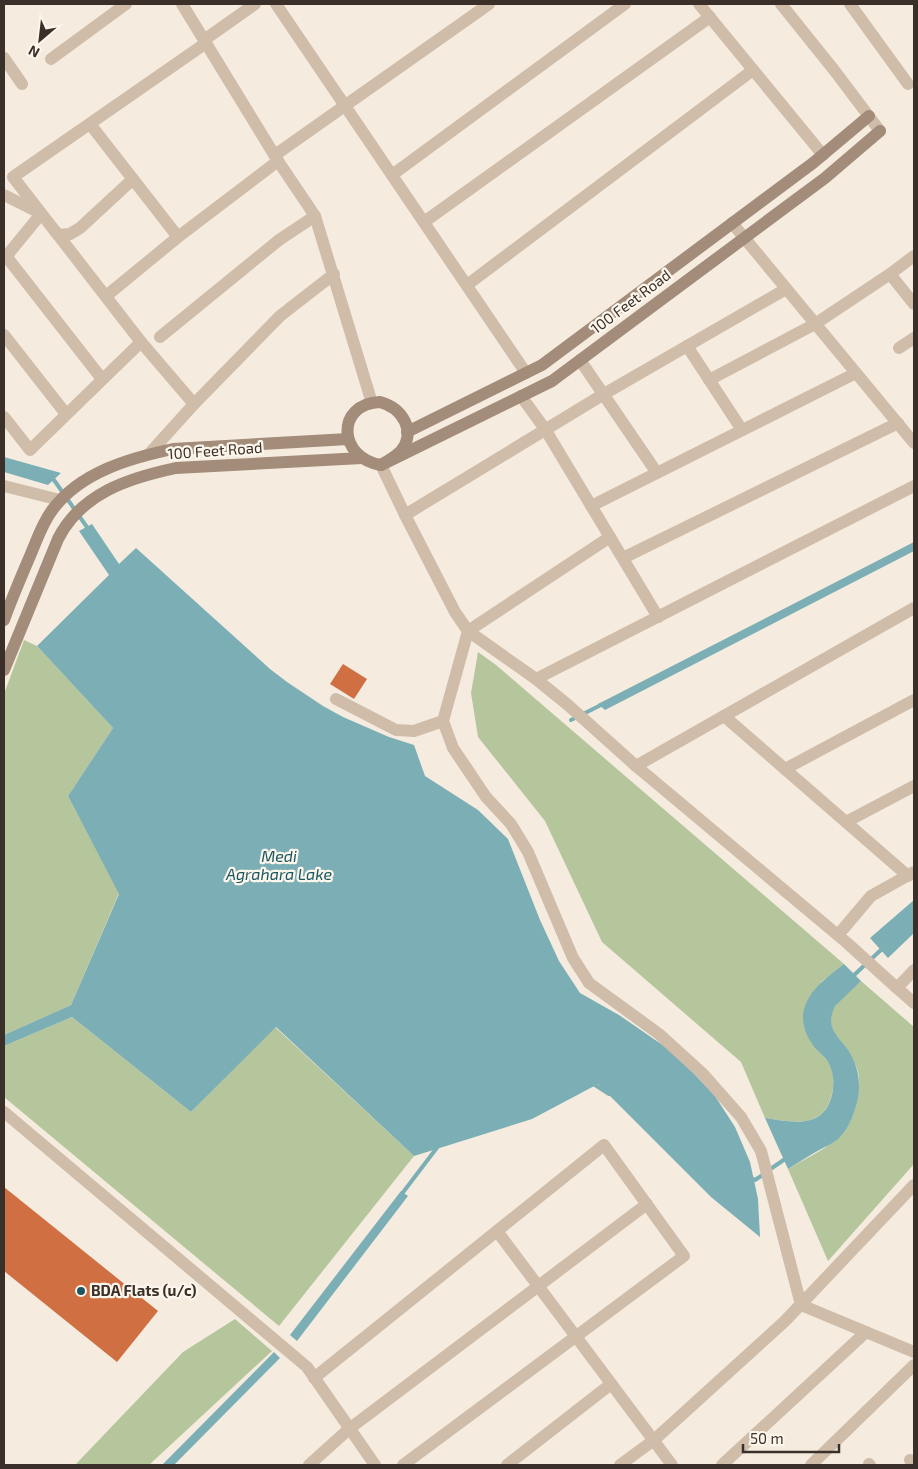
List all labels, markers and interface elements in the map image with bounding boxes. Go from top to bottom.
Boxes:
north arrow [15,15,65,65]
text: N [25,42,42,62]
street label: 100 Feet Road [587,265,674,337]
street label: 100 Feet Road [167,438,263,462]
water label: Medi Agrahara Lake [225,846,332,883]
place label: BDA Flats (u/c) [91,1281,197,1299]
marker: BDA Flats (u/c) [75,1285,87,1297]
scale bar [743,1422,839,1454]
text: 50 m [750,1429,784,1447]

